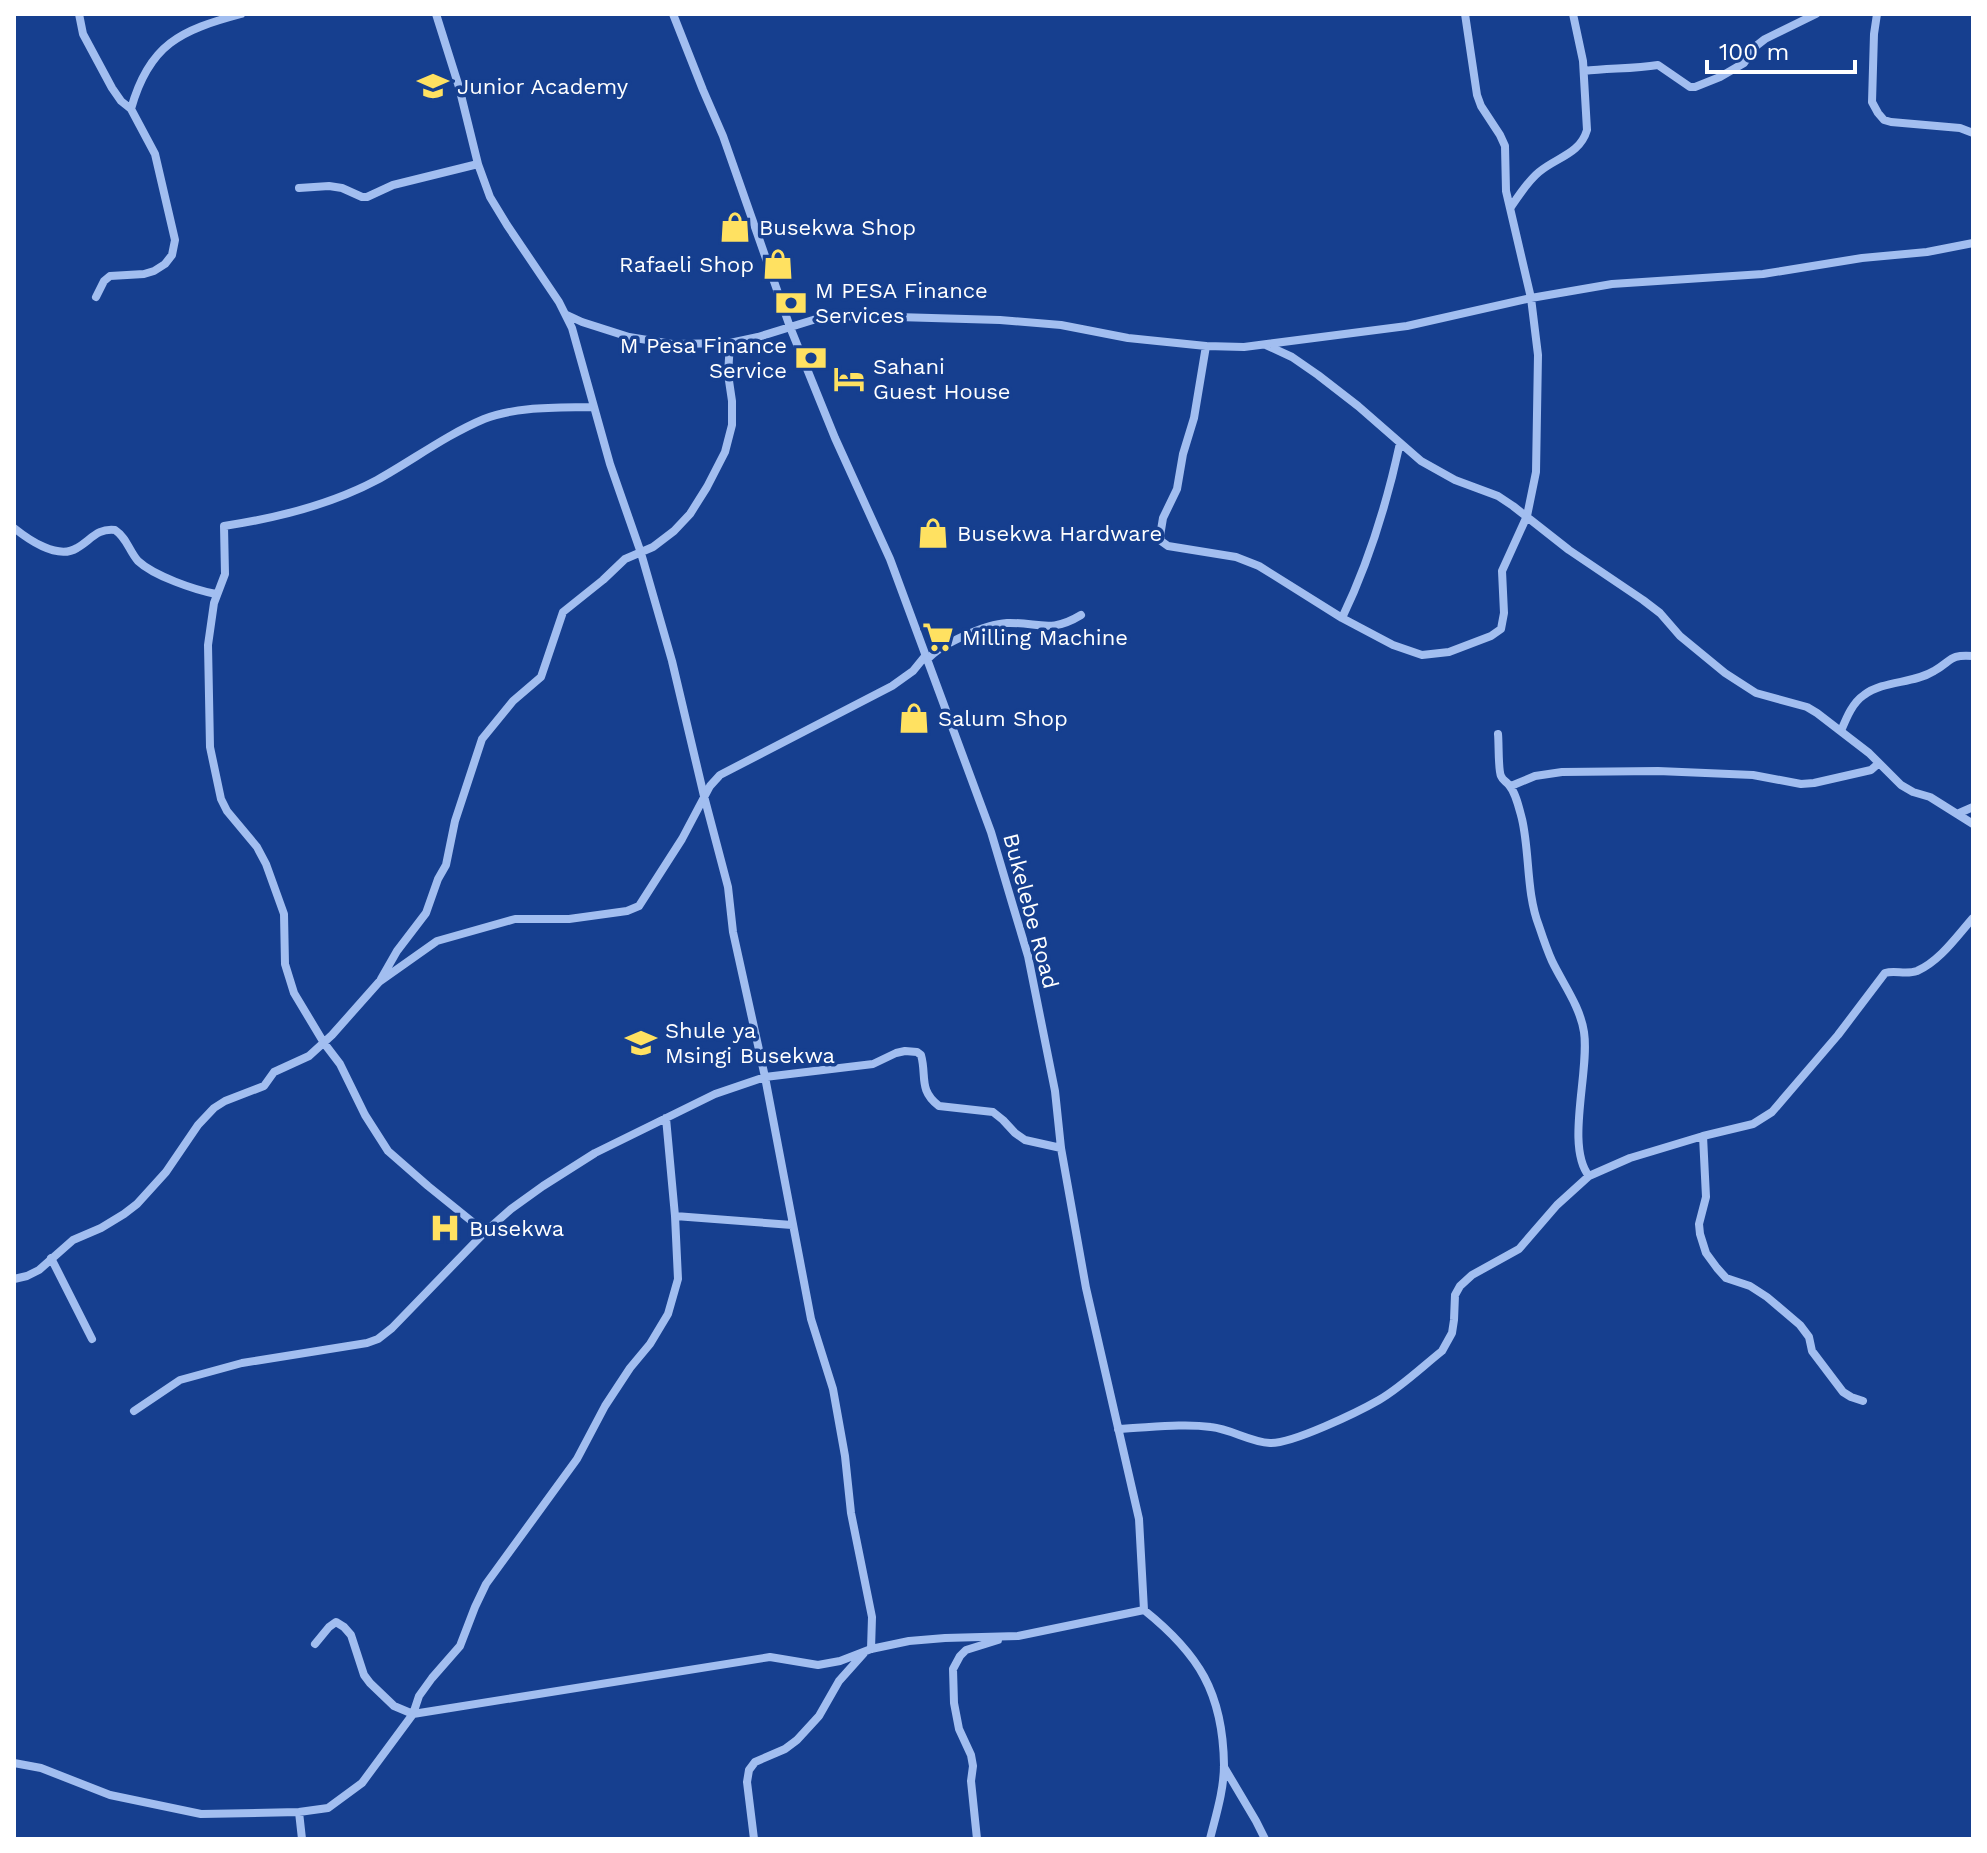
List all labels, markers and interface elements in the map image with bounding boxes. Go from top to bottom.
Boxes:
scale bar [1707,24,1855,74]
text: 100 m [1719,38,1789,66]
school or university icon: Junior Academy [416,69,450,103]
place label: Junior Academy [457,74,629,99]
shop icon: Busekwa Shop [718,210,752,244]
place label: Busekwa Shop [759,215,916,240]
shop icon: Rafaeli Shop [761,247,795,281]
place label: Rafaeli Shop [619,252,754,277]
place label: M PESA Finance Services [815,278,988,328]
bank icon: M PESA Finance Services [774,286,808,320]
place label: M Pesa Finance Service [620,333,787,383]
bank icon: M Pesa Finance Service [794,341,828,375]
place label: Sahani Guest House [873,354,1011,404]
hotel icon: Sahani Guest House [832,362,866,396]
shop icon: Busekwa Hardware [916,516,950,550]
place label: Busekwa Hardware [957,521,1162,546]
supermarket icon: Milling Machine [921,620,955,654]
place label: Milling Machine [962,625,1128,650]
shop icon: Salum Shop [897,701,931,735]
place label: Salum Shop [938,706,1068,731]
street label: Bukelebe Road [998,831,1064,991]
place label: Shule ya Msingi Busekwa [665,1018,835,1068]
school or university icon: Shule ya Msingi Busekwa [624,1026,658,1060]
hospital icon: Busekwa [428,1211,462,1245]
place label: Busekwa [469,1216,564,1241]

